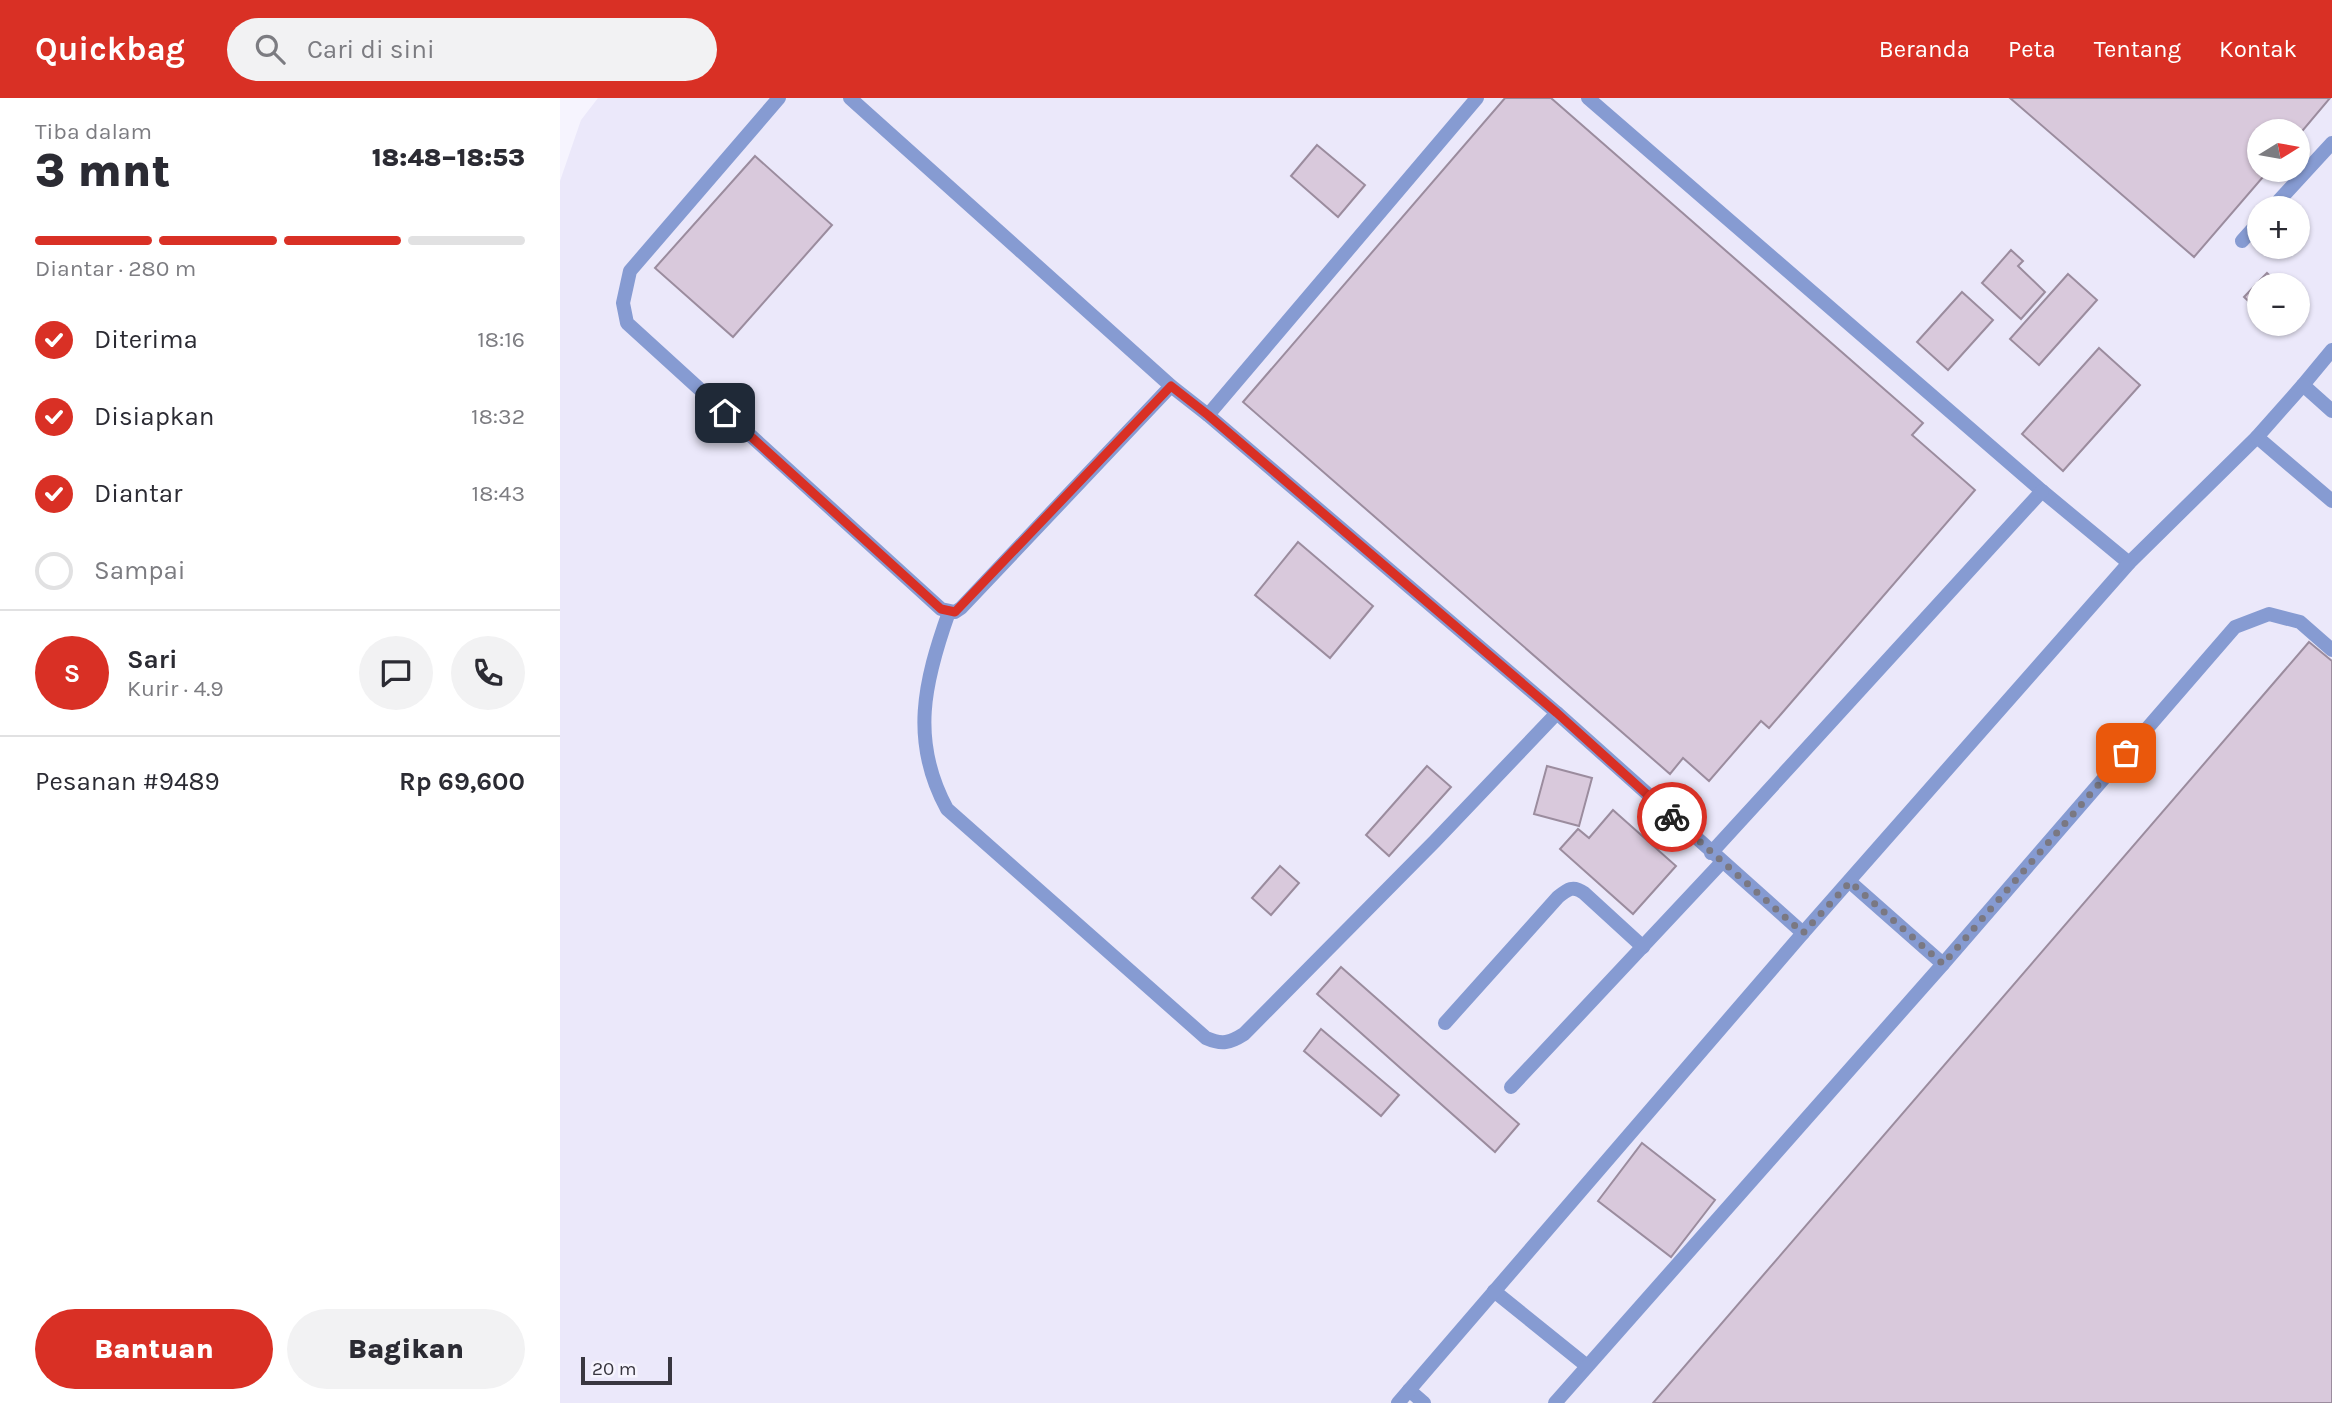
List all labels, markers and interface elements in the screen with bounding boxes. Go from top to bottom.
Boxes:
search box [227,18,717,81]
text: Quickbag [35,30,185,68]
icon: search [251,30,289,68]
text: Cari di sini [307,34,435,65]
text: Beranda [1879,35,1970,63]
text: Peta [2008,35,2056,63]
text: Tentang [2094,35,2181,63]
text: Kontak [2219,35,2297,63]
text: Tiba dalam [35,118,152,145]
north arrow [2247,119,2310,182]
map controls [2247,119,2310,336]
text: 18:48–18:53 [372,142,525,173]
text: 3 mnt [35,144,170,198]
button: + [2247,196,2310,259]
text: Diantar · 280 m [35,255,196,282]
button: − [2247,273,2310,336]
icon: check [35,321,73,359]
text: Diterima [94,324,198,355]
text: 18:16 [477,326,525,353]
pin [695,383,755,443]
icon: home [706,394,744,432]
icon: check [35,398,73,436]
text: Disiapkan [94,401,214,432]
text: 18:32 [471,403,525,430]
icon: check [35,475,73,513]
text: Diantar [94,478,182,509]
text: 18:43 [472,480,525,507]
text: Sampai [94,555,186,586]
button: chat [359,636,433,710]
button: phone [451,636,525,710]
text: Sari [127,644,178,675]
text: S [64,658,80,689]
text: Kurir · 4.9 [127,675,224,702]
pin [2096,723,2156,783]
icon: bag [2107,734,2145,772]
text: Pesanan #9489 [35,766,220,797]
text: Rp 69,600 [399,766,525,797]
courier [1637,782,1707,852]
icon: bike [1653,798,1691,836]
button: Bantuan [35,1309,273,1389]
button: Bagikan [287,1309,525,1389]
scale bar [581,1354,672,1386]
text: 20 m [592,1358,637,1380]

